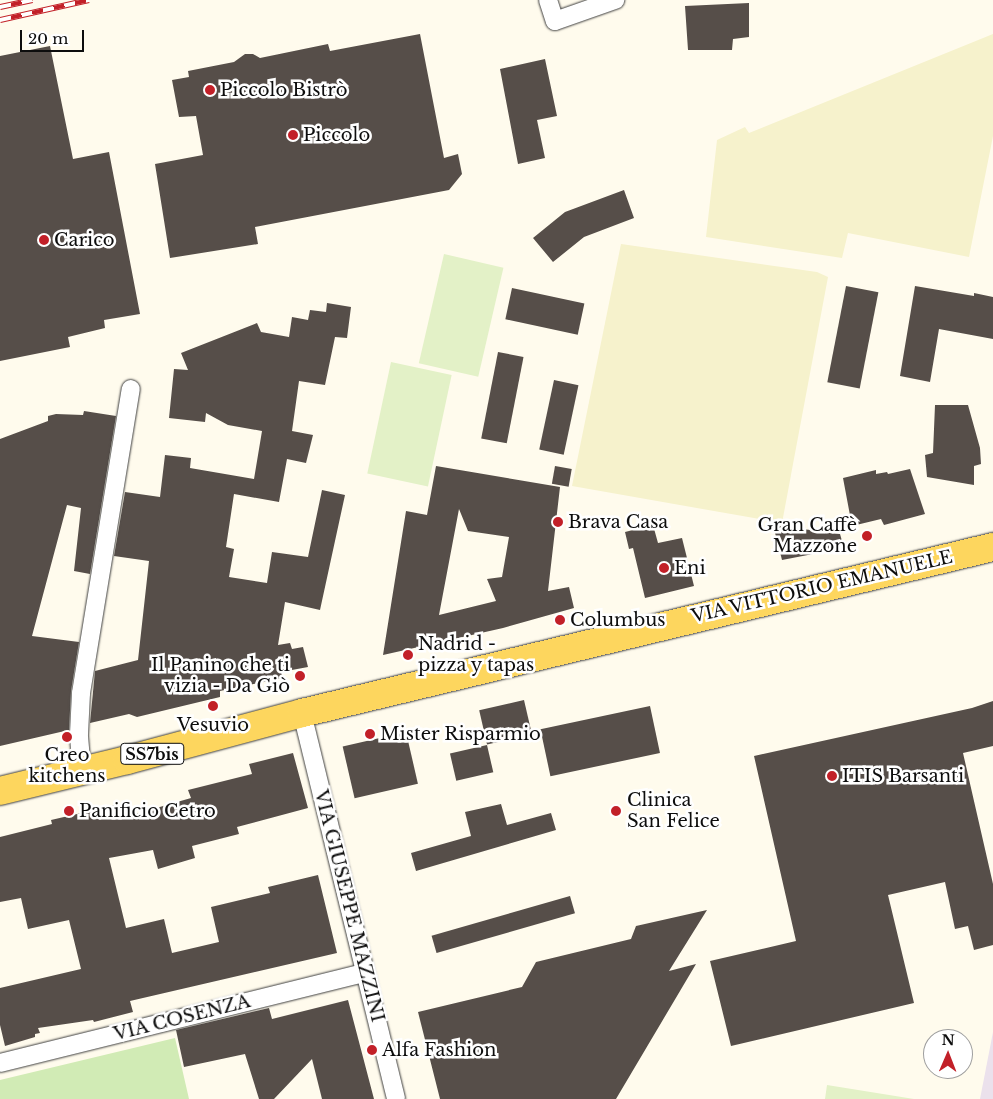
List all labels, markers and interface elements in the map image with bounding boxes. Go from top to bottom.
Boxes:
scale bar [22,20,86,52]
text: 20 m [28,29,68,48]
place label: Piccolo Bistrò [220,79,347,101]
marker: Piccolo Bistrò [204,84,216,96]
place label: Piccolo [303,124,370,146]
marker: Piccolo [287,129,299,141]
place label: Carico [54,229,115,251]
marker: Carico [38,234,50,246]
place label: Brava Casa [568,511,668,533]
place label: Gran Caffè Mazzone [758,515,857,558]
marker: Brava Casa [552,516,564,528]
marker: Gran Caffè Mazzone [861,530,873,542]
street label: VIA VITTORIO EMANUELE [689,546,955,628]
place label: Eni [674,557,706,579]
marker: Eni [658,562,670,574]
place label: Columbus [570,609,665,631]
marker: Columbus [554,614,566,626]
place label: Nadrid - pizza y tapas [418,634,535,676]
marker: Nadrid - pizza y tapas [402,649,414,661]
place label: Il Panino che ti vizia - Da Giò [151,655,290,698]
marker: Il Panino che ti vizia - Da Giò [294,670,306,682]
marker: Vesuvio [207,700,219,712]
place label: Vesuvio [177,714,249,736]
place label: Mister Risparmio [380,723,541,745]
marker: Mister Risparmio [364,728,376,740]
marker: Creo kitchens [61,731,73,743]
road number: SS7bis [120,741,184,768]
place label: Creo kitchens [29,745,105,788]
place label: ITIS Barsanti [842,765,964,787]
marker: ITIS Barsanti [826,770,838,782]
street label: VIA GIUSEPPE MAZZINI [310,787,388,1025]
place label: Clinica San Felice [627,790,720,832]
place label: Panificio Cetro [79,800,216,822]
marker: Clinica San Felice [609,804,623,818]
marker: Panificio Cetro [63,805,75,817]
street label: VIA COSENZA [111,990,253,1046]
north arrow [923,1029,973,1079]
text: N [941,1031,955,1049]
place label: Alfa Fashion [382,1039,497,1061]
marker: Alfa Fashion [366,1044,378,1056]

